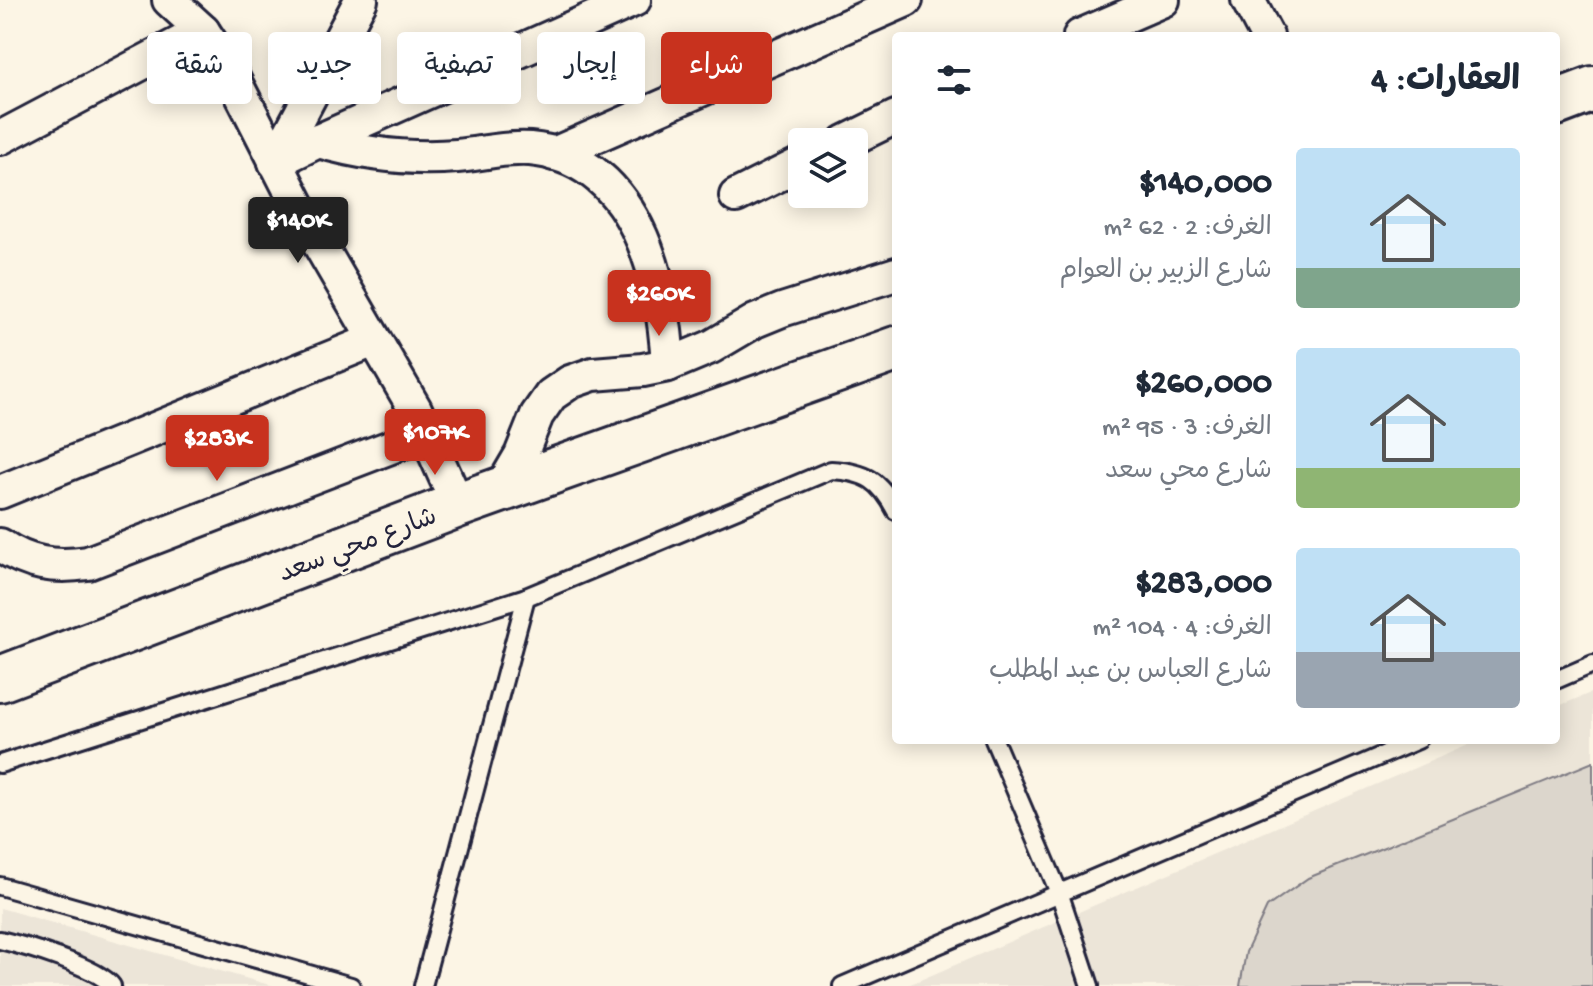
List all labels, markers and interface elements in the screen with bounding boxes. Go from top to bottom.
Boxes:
chip: شقة [147,32,252,104]
chip: جديد [268,32,381,104]
chip: تصفية [397,32,521,104]
chip: إيجار [537,32,645,104]
chip: شراء [661,32,772,104]
icon: filters [932,58,976,102]
text: العقارات: 4 [1371,63,1520,103]
map controls [788,128,868,208]
button: layers [788,128,868,208]
text: $140,000 [1139,165,1272,205]
icon: home [1360,180,1456,276]
pin: $140K [242,197,354,265]
text: $140K [266,207,330,238]
text: الغرف: 2 · 62 m² [1104,214,1272,245]
text: شارع الزبير بن العوام [1059,257,1272,288]
pin: $260K [603,270,715,338]
text: $260K [626,280,692,311]
text: $260,000 [1135,365,1272,405]
icon: home [1360,380,1456,476]
pin: $107K [379,409,491,477]
text: الغرف: 3 · 95 m² [1102,414,1272,445]
pin: $283K [161,415,273,483]
text: $107K [403,419,467,450]
text: $283K [184,425,250,456]
text: شارع محي سعد [1105,457,1272,488]
street label: شارع محي سعد [275,503,443,594]
text: $283,000 [1135,565,1272,605]
icon: home [1360,580,1456,676]
text: الغرف: 4 · 104 m² [1092,614,1272,645]
text: شارع العباس بن عبد المطلب [989,657,1272,688]

